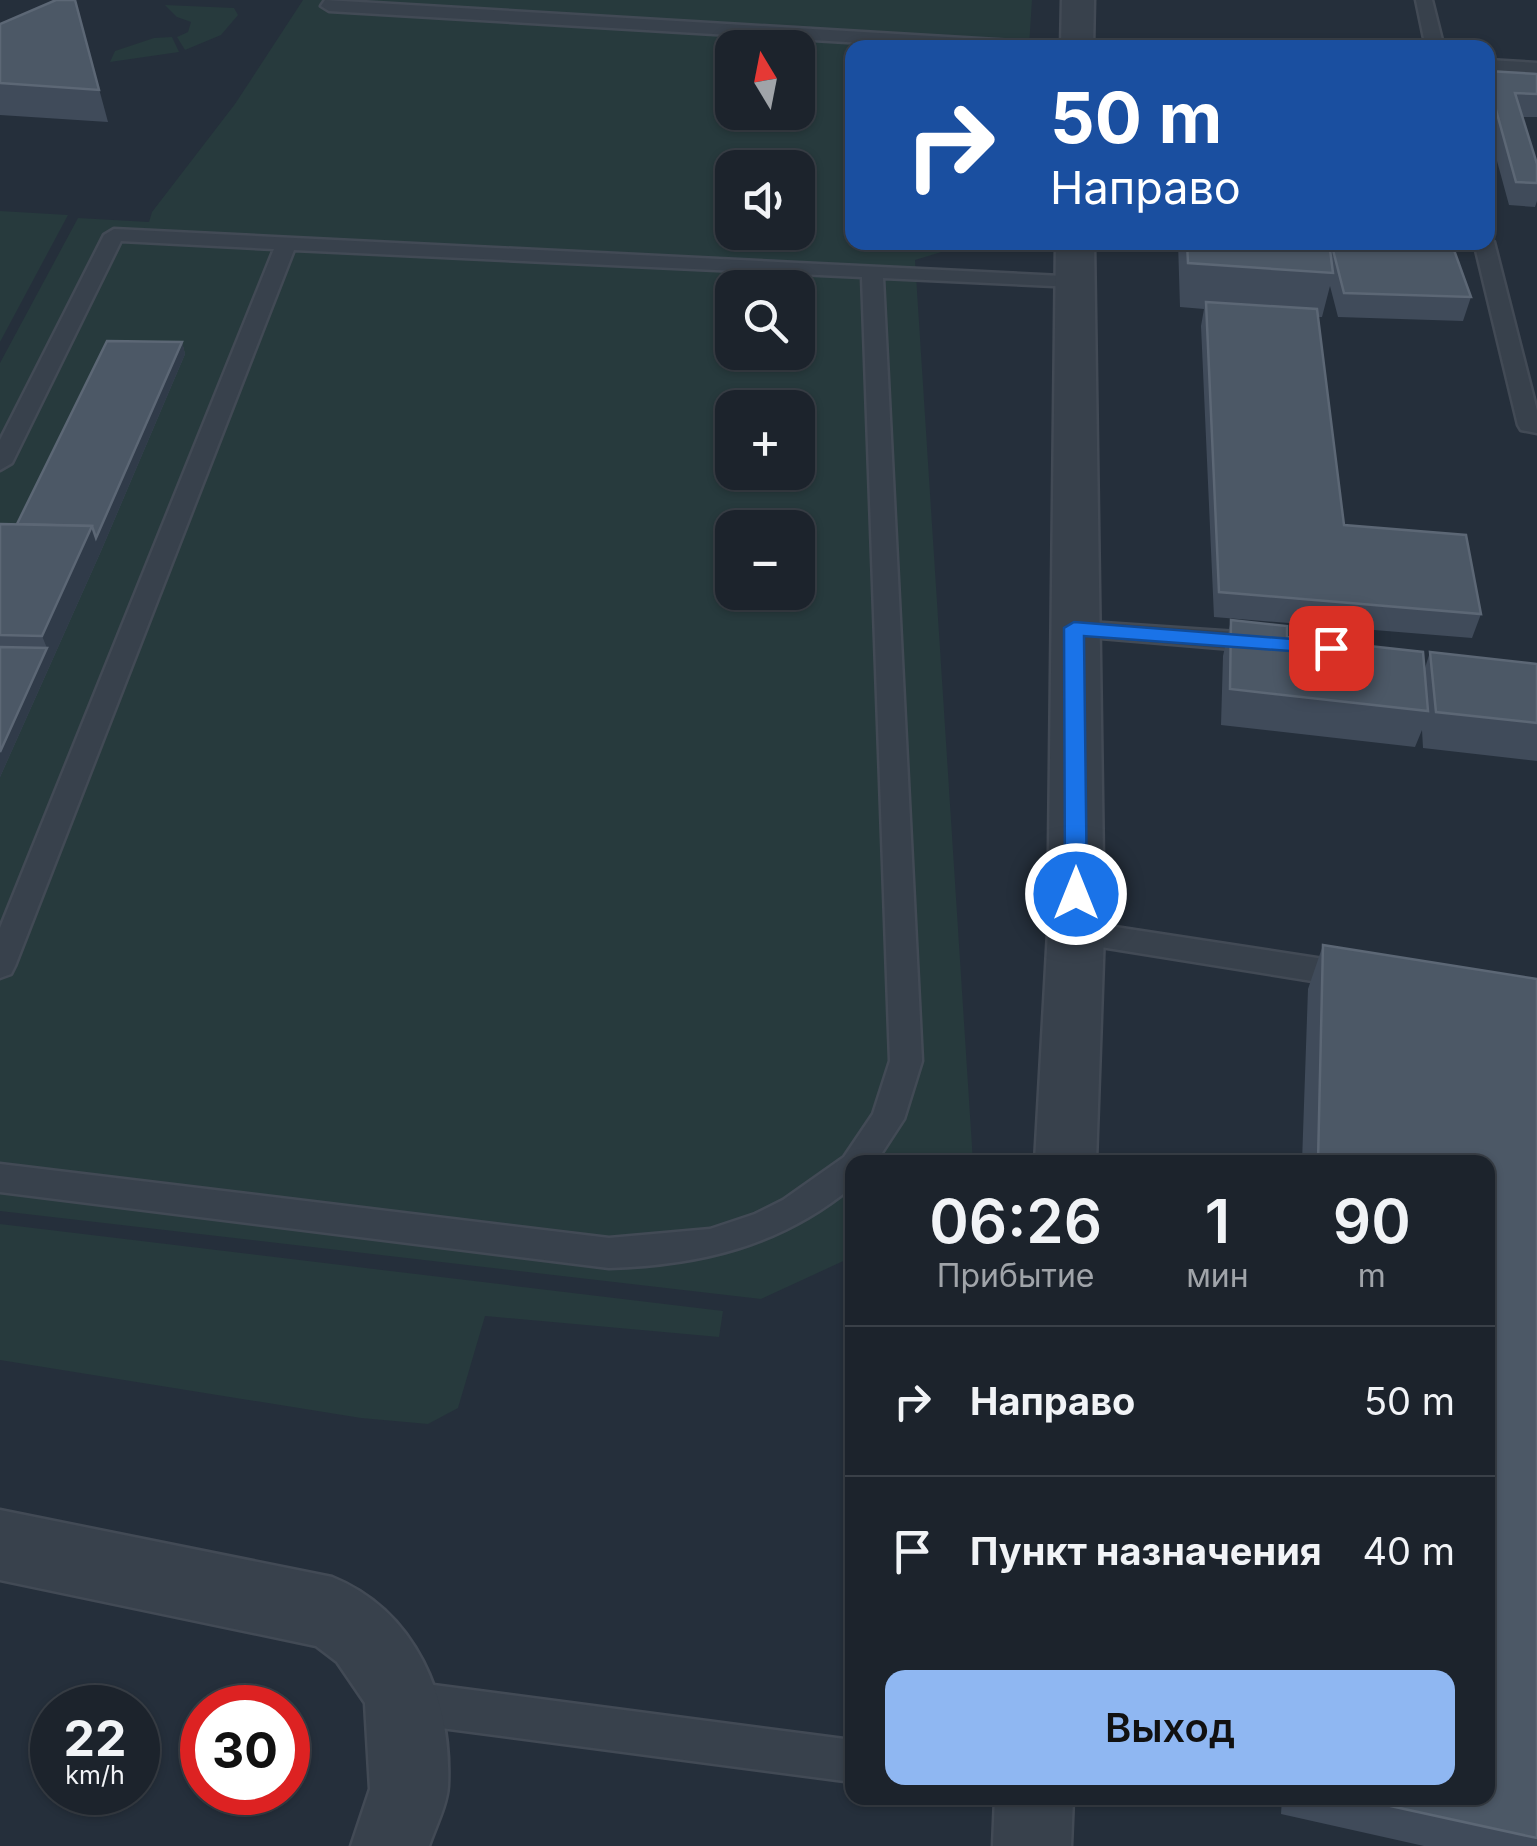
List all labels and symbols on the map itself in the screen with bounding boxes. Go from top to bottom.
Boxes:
north arrow [715,30,815,130]
pin [1289,606,1374,691]
position arrow [1024,842,1128,946]
speed limit sign: 30 [180,1685,310,1815]

